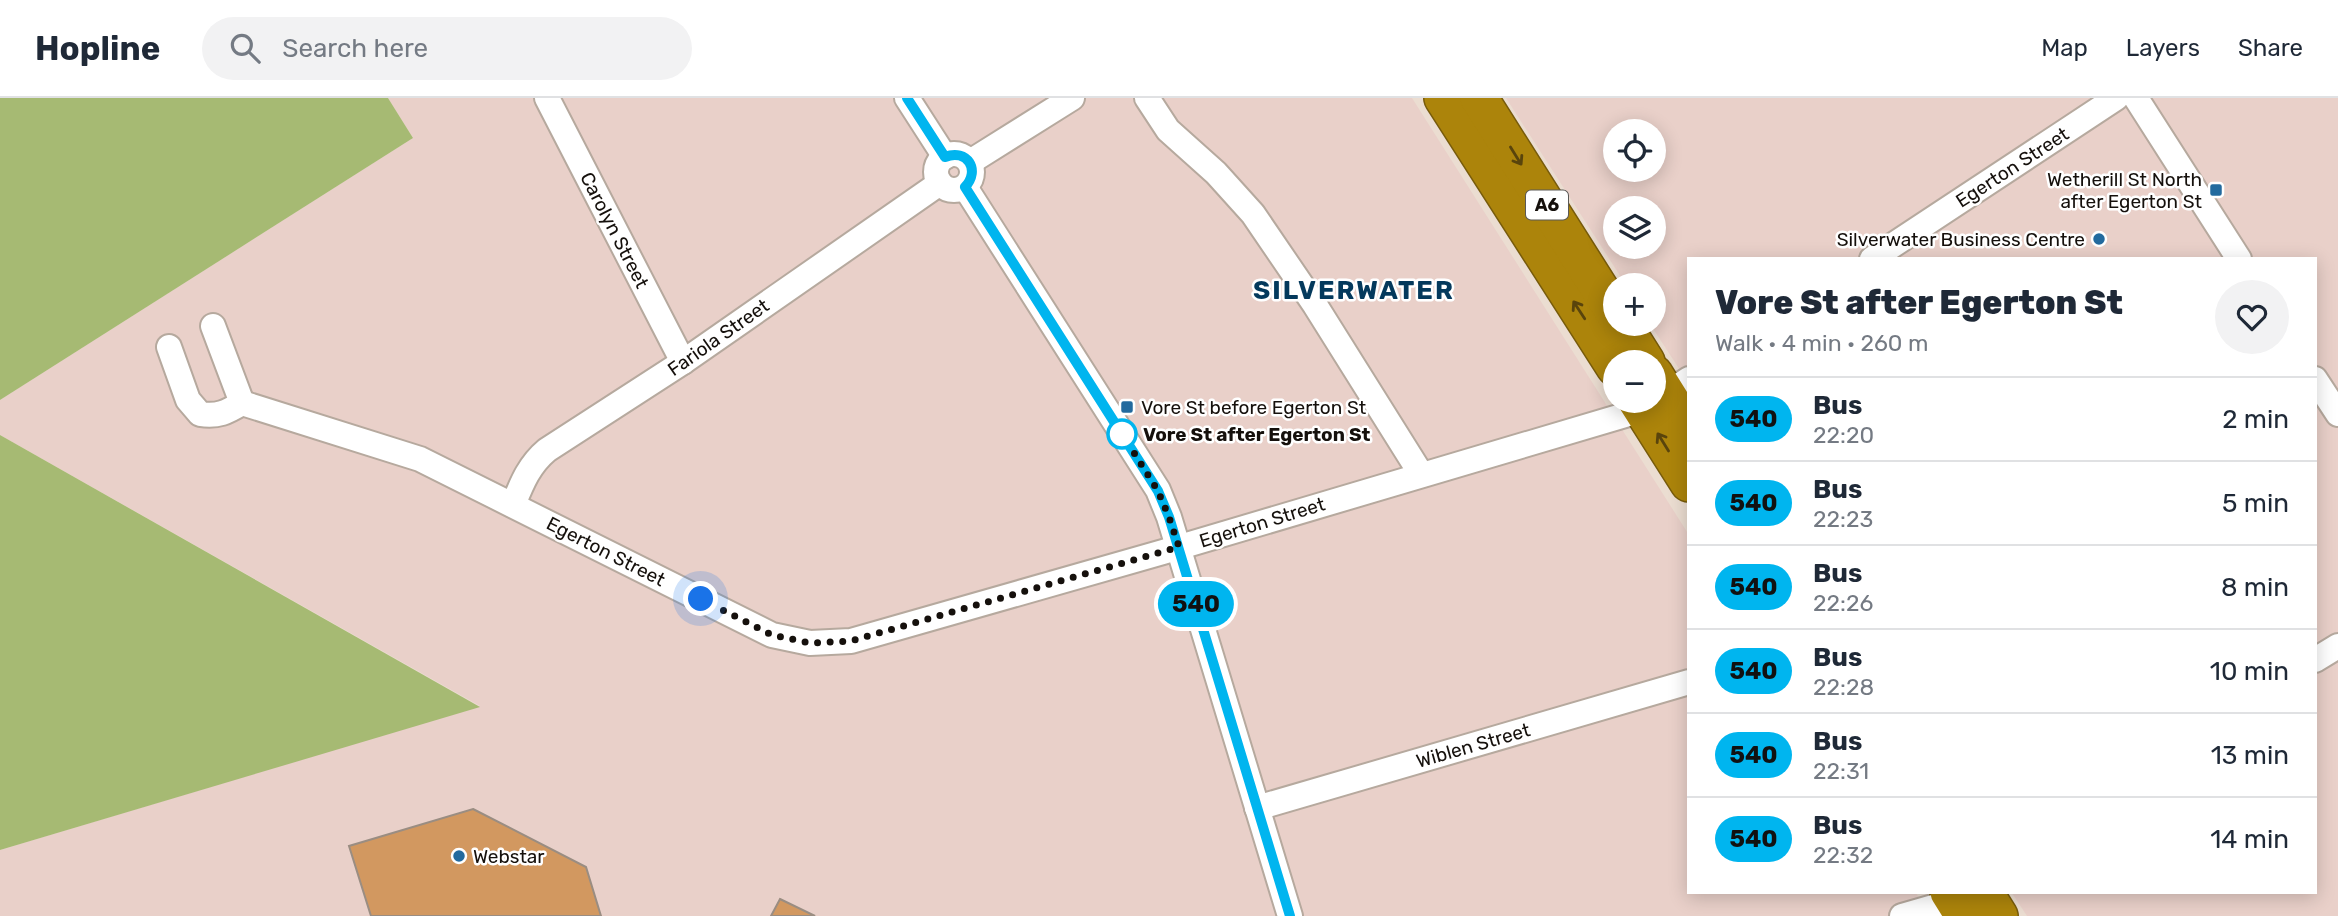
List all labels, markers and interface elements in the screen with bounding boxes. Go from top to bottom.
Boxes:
search box [202,17,692,80]
text: Hopline [35,29,160,68]
icon: search [226,29,264,67]
text: Search here [282,33,428,64]
text: Map [2041,34,2088,62]
text: Layers [2126,34,2200,62]
text: Share [2238,34,2303,62]
map controls [1603,119,1666,413]
button: locate [1603,119,1666,182]
street label: Egerton Street [1951,122,2074,212]
one-way arrow [1509,145,1523,165]
street label: Carolyn Street [575,168,654,293]
place label: Wetherill St North after Egerton St [2047,168,2203,213]
marker: Wetherill St North after Egerton St [2208,182,2224,198]
road number: A6 [1526,190,1568,220]
button: layers [1603,196,1666,259]
place label: Silverwater Business Centre [1837,228,2085,251]
marker: Silverwater Business Centre [2091,231,2107,247]
button: + [1603,273,1666,336]
district label: SILVERWATER [1253,275,1455,306]
button: heart [2215,280,2289,354]
text: Vore St after Egerton St [1715,283,2123,322]
street label: Fariola Street [663,294,774,381]
one-way arrow [1571,301,1586,320]
text: Walk · 4 min · 260 m [1715,329,1929,357]
button: − [1603,350,1666,413]
text: Bus [1813,390,1862,421]
place label: Vore St before Egerton St [1141,396,1367,419]
marker: Vore St before Egerton St [1119,399,1135,415]
text: 2 min [2222,404,2289,435]
text: 540 [1729,405,1778,433]
marker: Vore St after Egerton St [1107,419,1137,449]
text: 22:20 [1813,421,1874,449]
place label: Vore St after Egerton St [1143,423,1371,446]
one-way arrow [1655,433,1670,452]
text: Bus [1813,474,1862,505]
text: 5 min [2222,488,2289,519]
text: 540 [1729,489,1778,517]
street label: Egerton Street [1197,492,1328,552]
text: 22:23 [1813,505,1873,533]
street label: Egerton Street [543,512,669,591]
text: Bus [1813,558,1862,589]
text: 8 min [2221,572,2289,603]
text: 540 [1729,573,1778,601]
your location [683,581,718,616]
line badge: 540 [1156,581,1236,627]
text: 22:26 [1813,589,1873,617]
text: 540 [1172,590,1220,618]
text: Bus [1813,642,1862,673]
text: 10 min [2210,656,2289,687]
text: 540 [1729,657,1778,685]
text: 22:28 [1813,673,1874,701]
street label: Wiblen Street [1414,718,1533,773]
text: Bus [1813,726,1862,757]
text: 13 min [2211,740,2289,771]
text: 540 [1729,741,1778,769]
text: 22:31 [1813,757,1869,785]
text: Bus [1813,810,1862,841]
text: 14 min [2210,824,2289,855]
text: 540 [1729,825,1778,853]
text: 22:32 [1813,841,1873,869]
place label: Webstar [473,845,545,868]
marker: Webstar [451,848,467,864]

